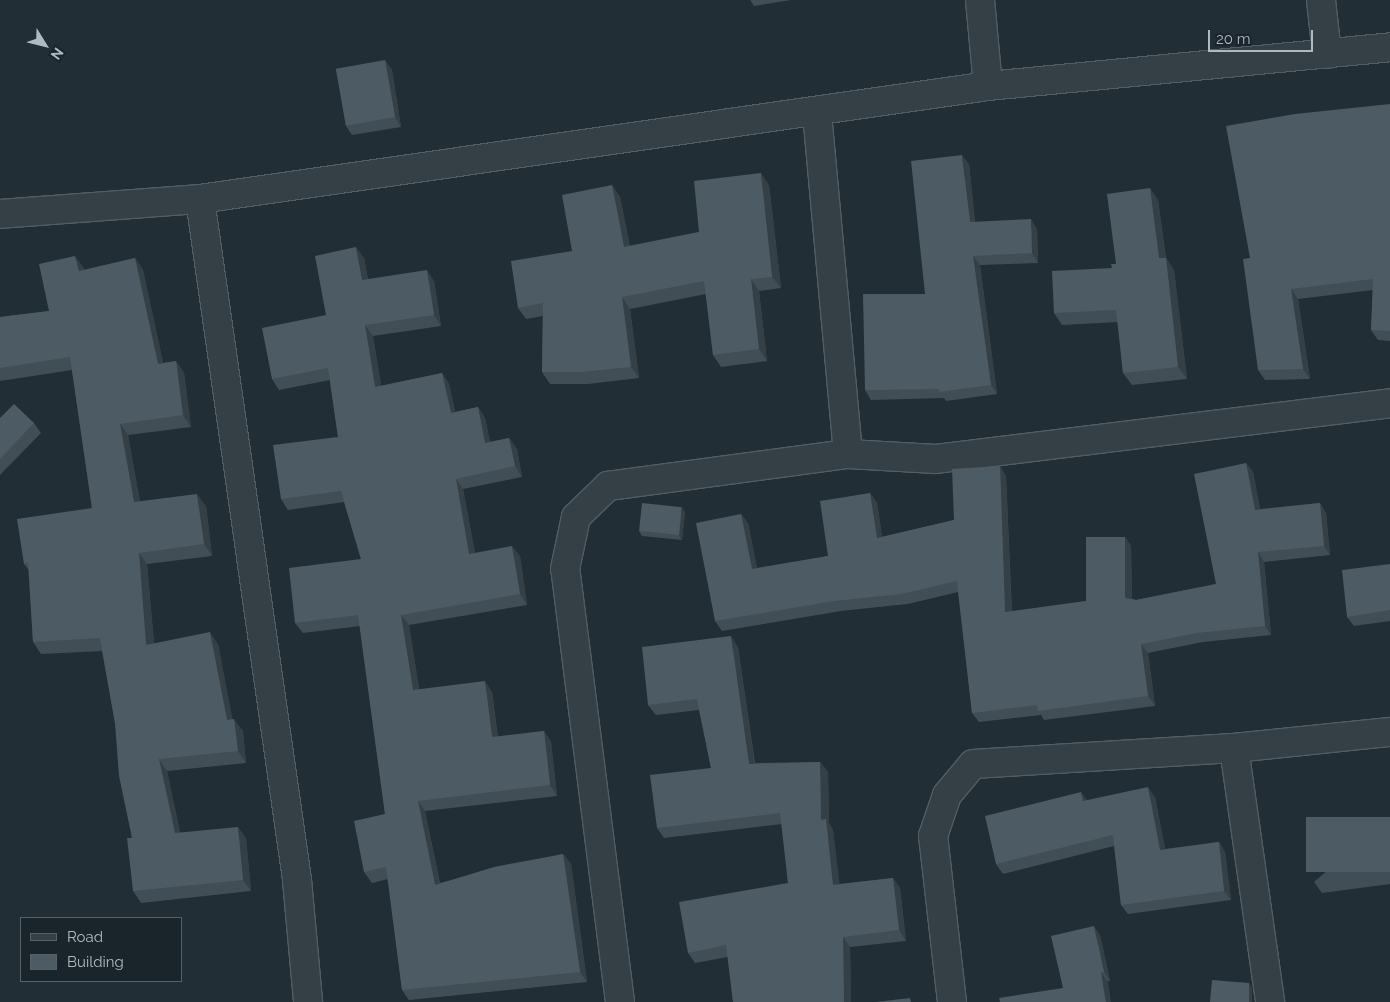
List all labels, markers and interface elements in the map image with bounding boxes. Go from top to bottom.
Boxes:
north arrow [20,20,70,70]
scale bar [1210,20,1315,52]
text: 20 m [1216,30,1251,48]
text: N [48,45,67,63]
legend [20,917,182,982]
text: Road [67,928,103,946]
text: Building [67,953,124,971]

